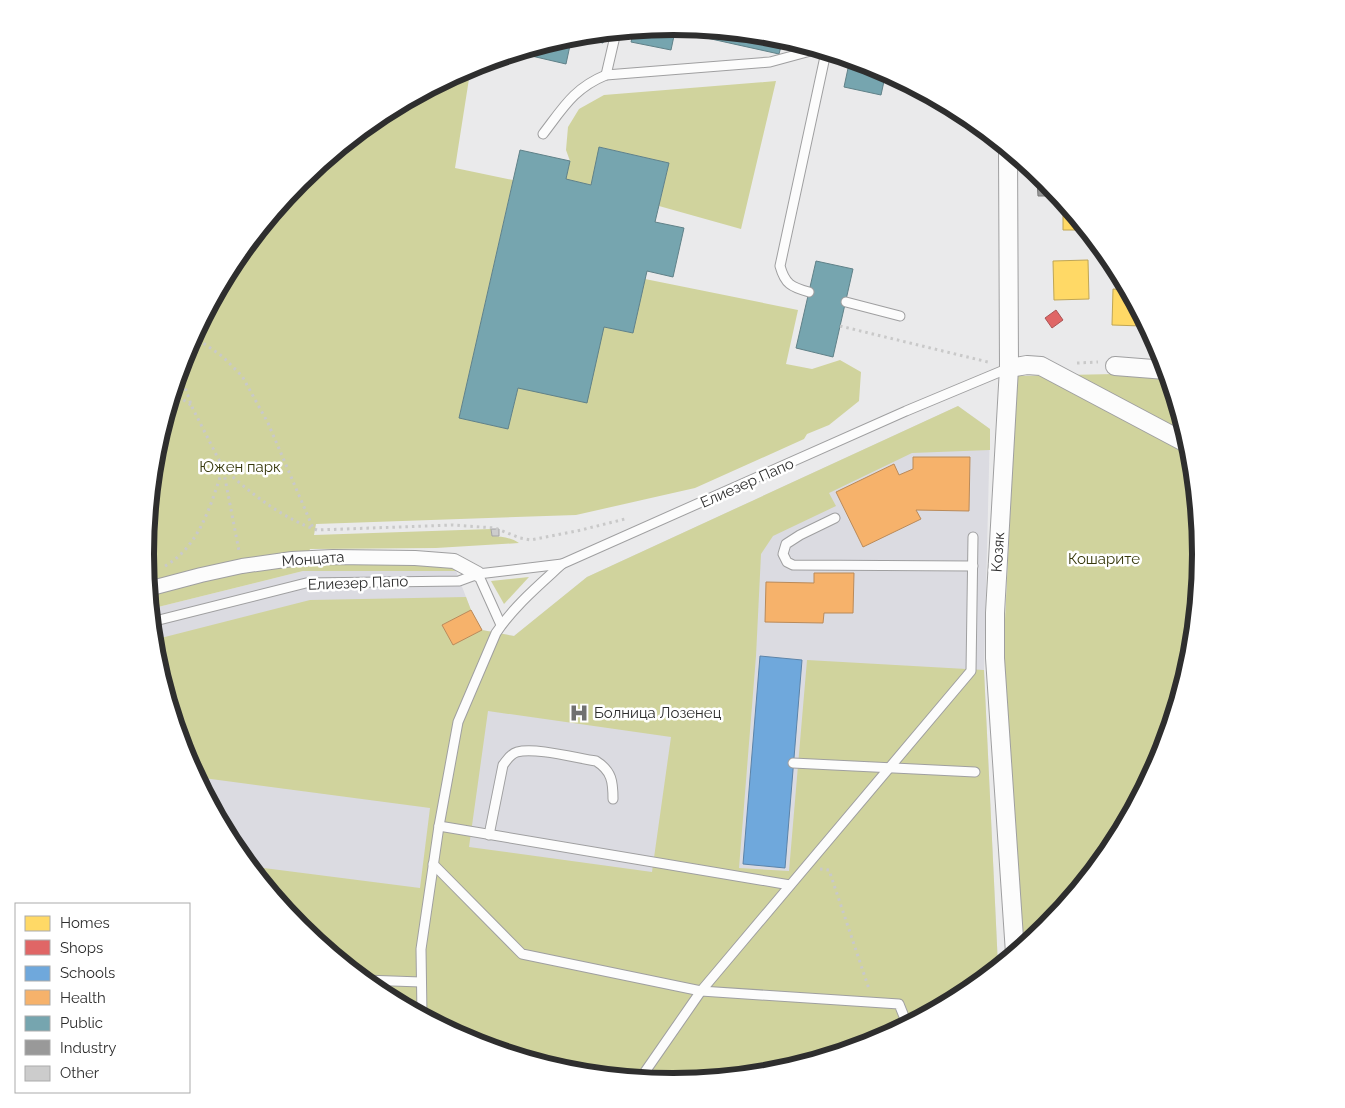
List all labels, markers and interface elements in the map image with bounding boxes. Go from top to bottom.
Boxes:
street label: Елиезер Папо [697,454,797,512]
park label: Южен парк [199,458,281,476]
street label: Козяк [988,531,1008,573]
street label: Монцата [281,548,345,570]
park label: Кошарите [1068,550,1140,568]
street label: Елиезер Папо [307,572,409,594]
hospital icon: Болница Лозенец [568,702,590,724]
place label: Болница Лозенец [594,704,722,722]
legend [15,903,190,1093]
text: Homes [60,914,110,932]
text: Shops [60,939,103,957]
text: Schools [60,964,115,982]
text: Health [60,989,106,1007]
text: Public [60,1014,103,1032]
text: Industry [60,1039,116,1057]
text: Other [60,1064,100,1082]

